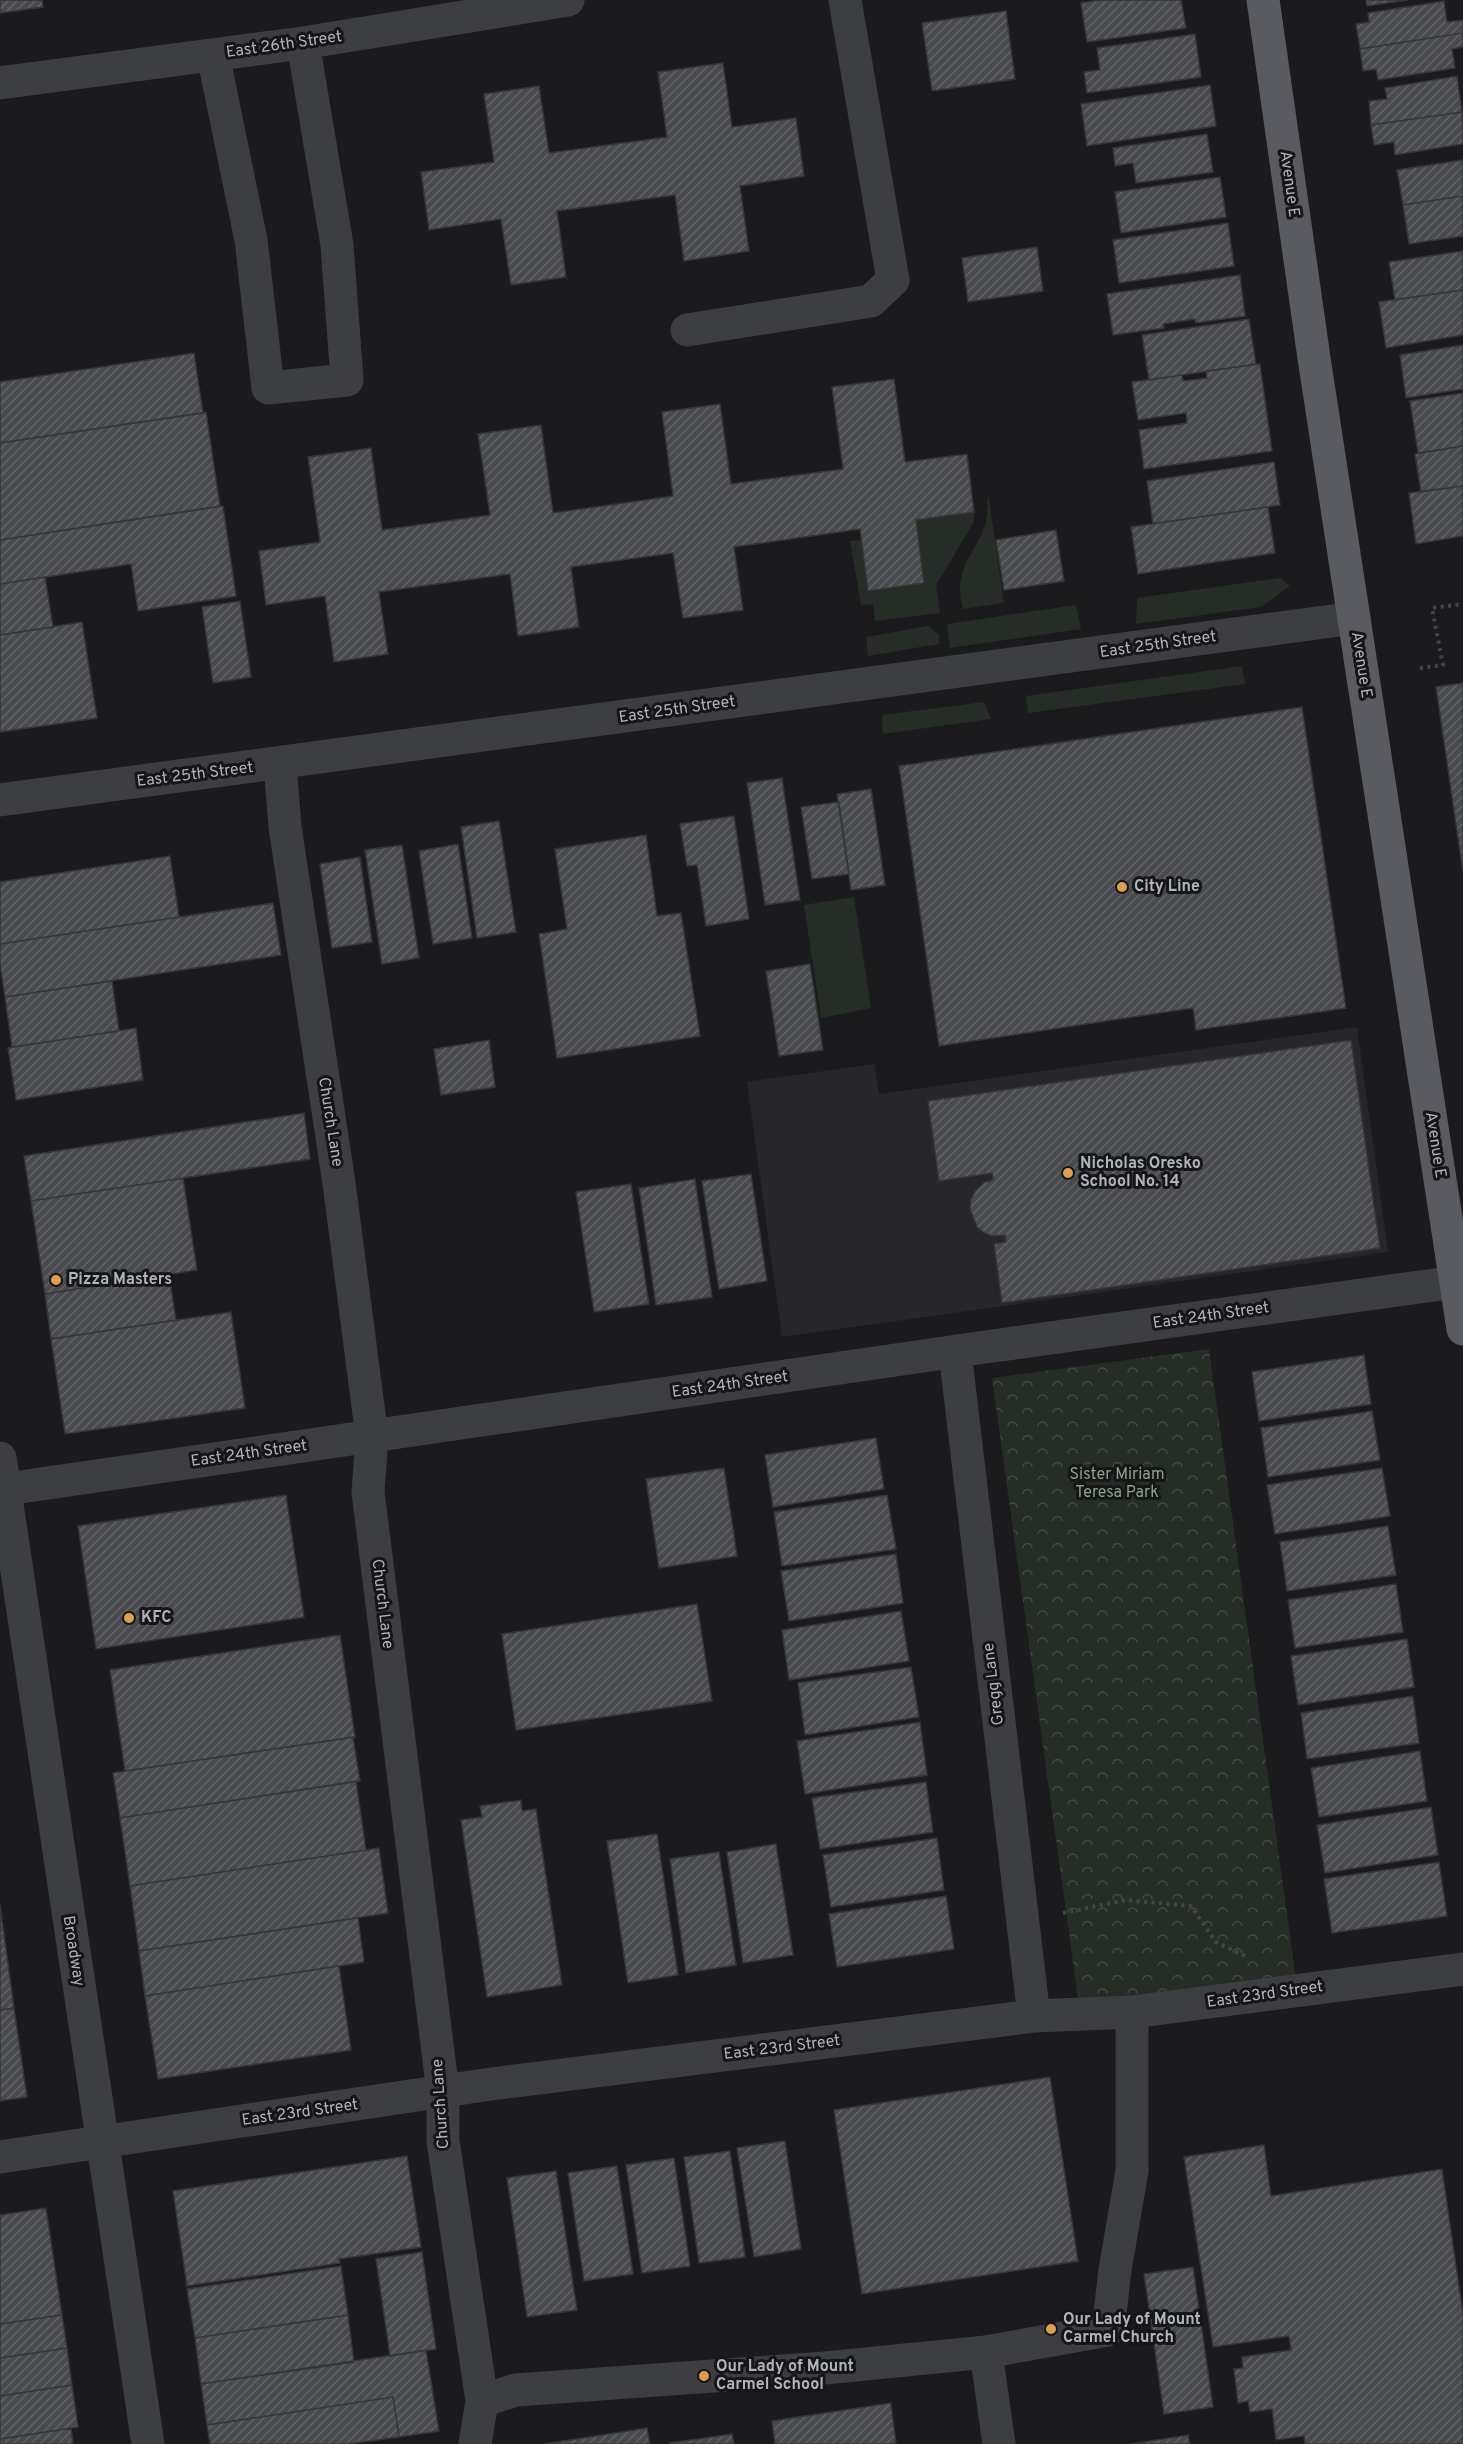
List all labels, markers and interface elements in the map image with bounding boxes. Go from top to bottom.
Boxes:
street label: East 26th Street [225,27,343,63]
street label: Avenue E [1274,150,1304,218]
street label: East 25th Street [1099,627,1217,663]
street label: Avenue E [1346,630,1376,700]
street label: East 25th Street [618,692,736,728]
street label: East 25th Street [136,758,254,792]
place label: City Line [1134,877,1200,897]
marker: City Line [1115,880,1129,894]
street label: Church Lane [313,1076,347,1168]
street label: Avenue E [1420,1110,1450,1180]
place label: Nicholas Oresko School No. 14 [1080,1154,1201,1192]
marker: Nicholas Oresko School No. 14 [1061,1166,1075,1180]
place label: Pizza Masters [68,1270,172,1290]
marker: Pizza Masters [49,1273,63,1287]
street label: East 24th Street [1152,1298,1270,1334]
street label: East 24th Street [671,1367,789,1403]
street label: East 24th Street [190,1436,308,1472]
park label: Sister Miriam Teresa Park [1070,1465,1164,1503]
street label: Church Lane [367,1558,397,1650]
place label: KFC [141,1608,171,1628]
marker: KFC [122,1611,136,1625]
street label: Gregg Lane [979,1642,1009,1726]
street label: Broadway [58,1914,88,1988]
street label: East 23rd Street [1206,1977,1324,2013]
street label: East 23rd Street [723,2031,841,2065]
street label: Church Lane [428,2058,454,2150]
street label: East 23rd Street [241,2095,359,2131]
place label: Our Lady of Mount Carmel Church [1063,2310,1201,2348]
marker: Our Lady of Mount Carmel Church [1044,2322,1058,2336]
place label: Our Lady of Mount Carmel School [716,2357,854,2395]
marker: Our Lady of Mount Carmel School [697,2369,711,2383]

